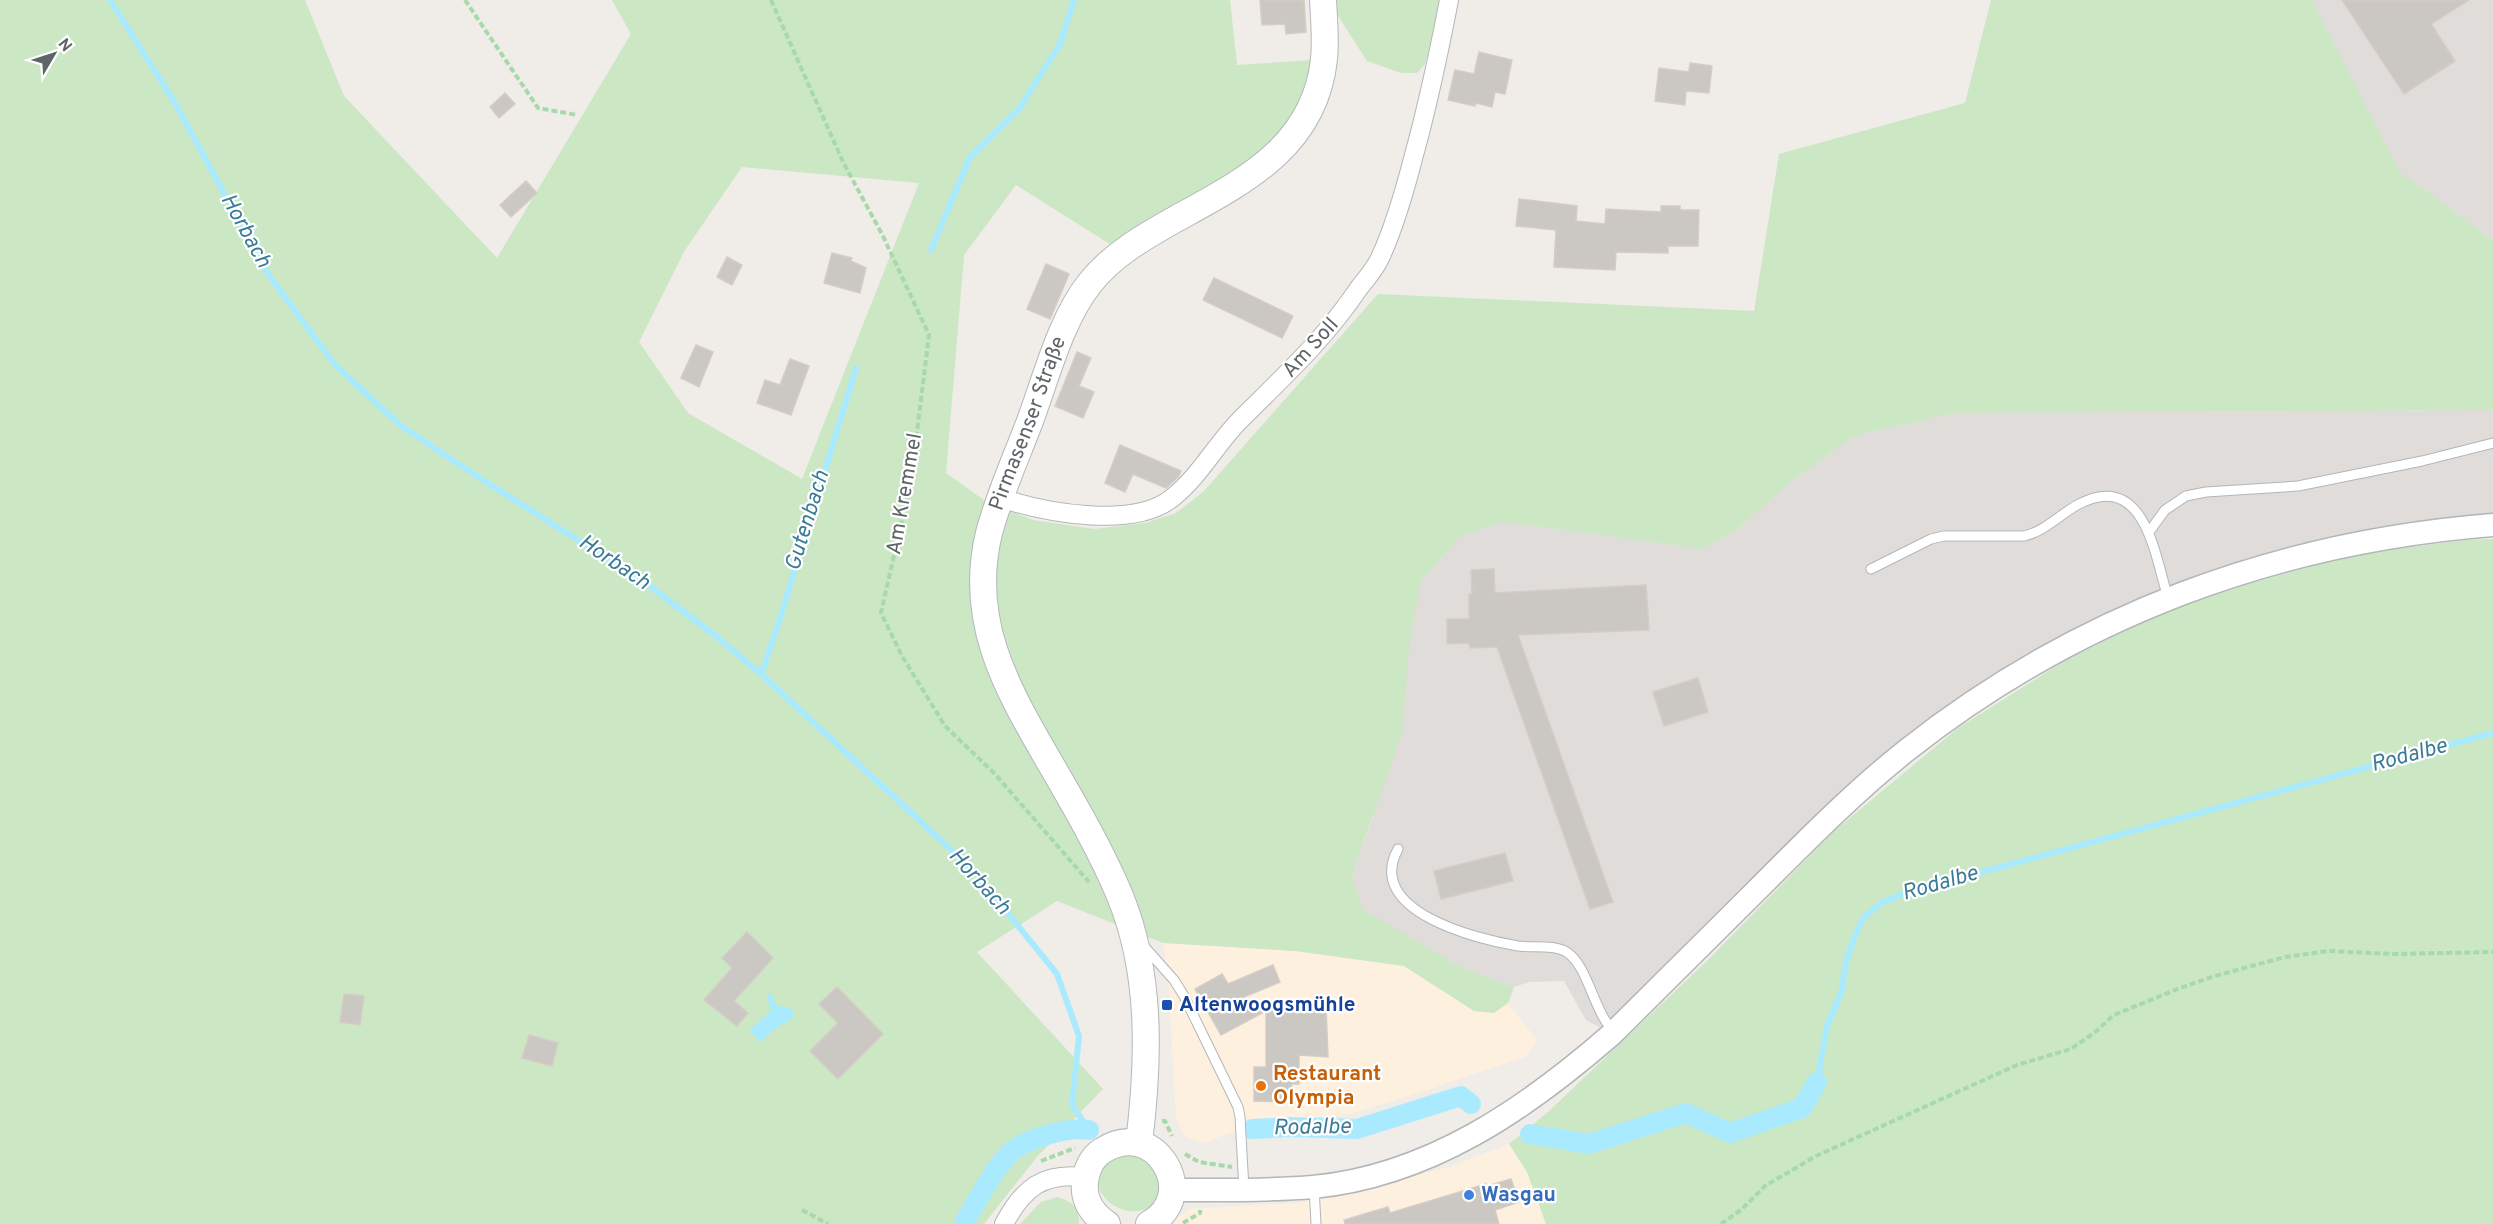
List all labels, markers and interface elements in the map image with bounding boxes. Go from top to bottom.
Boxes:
north arrow [24,24,84,84]
text: N [53,35,75,57]
water label: Horbach [214,189,276,273]
street label: Am Soll [1277,312,1345,384]
street label: Pirmasenser Straße [983,332,1072,514]
street label: Am Kremmel [881,431,929,557]
water label: Gutenbach [780,468,836,574]
water label: Horbach [573,529,655,597]
water label: Rodalbe [2368,733,2451,779]
water label: Horbach [942,843,1016,921]
water label: Rodalbe [1899,860,1982,908]
place label: Altenwoogsmühle [1179,992,1356,1019]
marker: Altenwoogsmühle [1160,998,1174,1012]
place label: Restaurant Olympia [1273,1061,1381,1112]
marker: Restaurant Olympia [1254,1079,1268,1093]
water label: Rodalbe [1273,1114,1352,1142]
place label: Wasgau [1481,1182,1556,1209]
marker: Wasgau [1462,1188,1476,1202]

